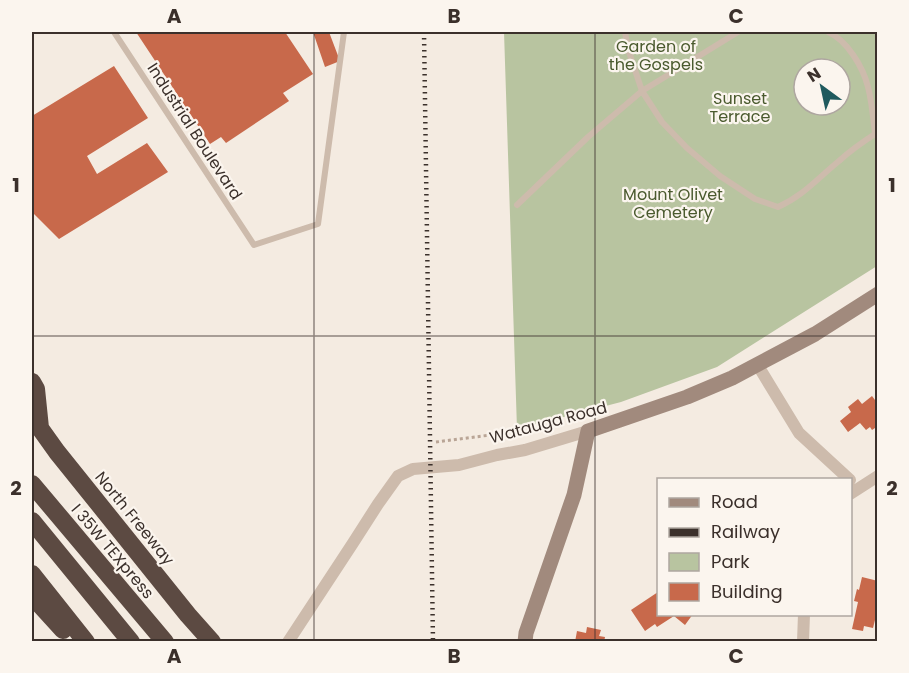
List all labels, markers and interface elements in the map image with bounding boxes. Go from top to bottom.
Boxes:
text: A [167,2,182,30]
text: B [447,2,461,30]
text: C [728,2,744,30]
park label: Garden of the Gospels [609,35,703,76]
north arrow [792,57,852,117]
street label: Industrial Boulevard [142,58,248,204]
text: N [803,62,825,88]
park label: Sunset Terrace [710,87,771,128]
text: 1 [12,171,20,199]
text: 1 [888,171,896,199]
park label: Mount Olivet Cemetery [623,183,723,224]
street label: Watauga Road [487,396,609,449]
street label: North Freeway [90,467,180,570]
text: 2 [10,474,22,502]
text: 2 [886,474,898,502]
legend [657,478,852,616]
text: Road [711,489,758,514]
street label: I 35W TEXpress [66,499,159,604]
text: Railway [711,519,780,544]
text: Park [711,549,750,574]
text: Building [711,579,783,604]
text: A [167,642,182,670]
text: B [447,642,461,670]
text: C [728,642,744,670]

